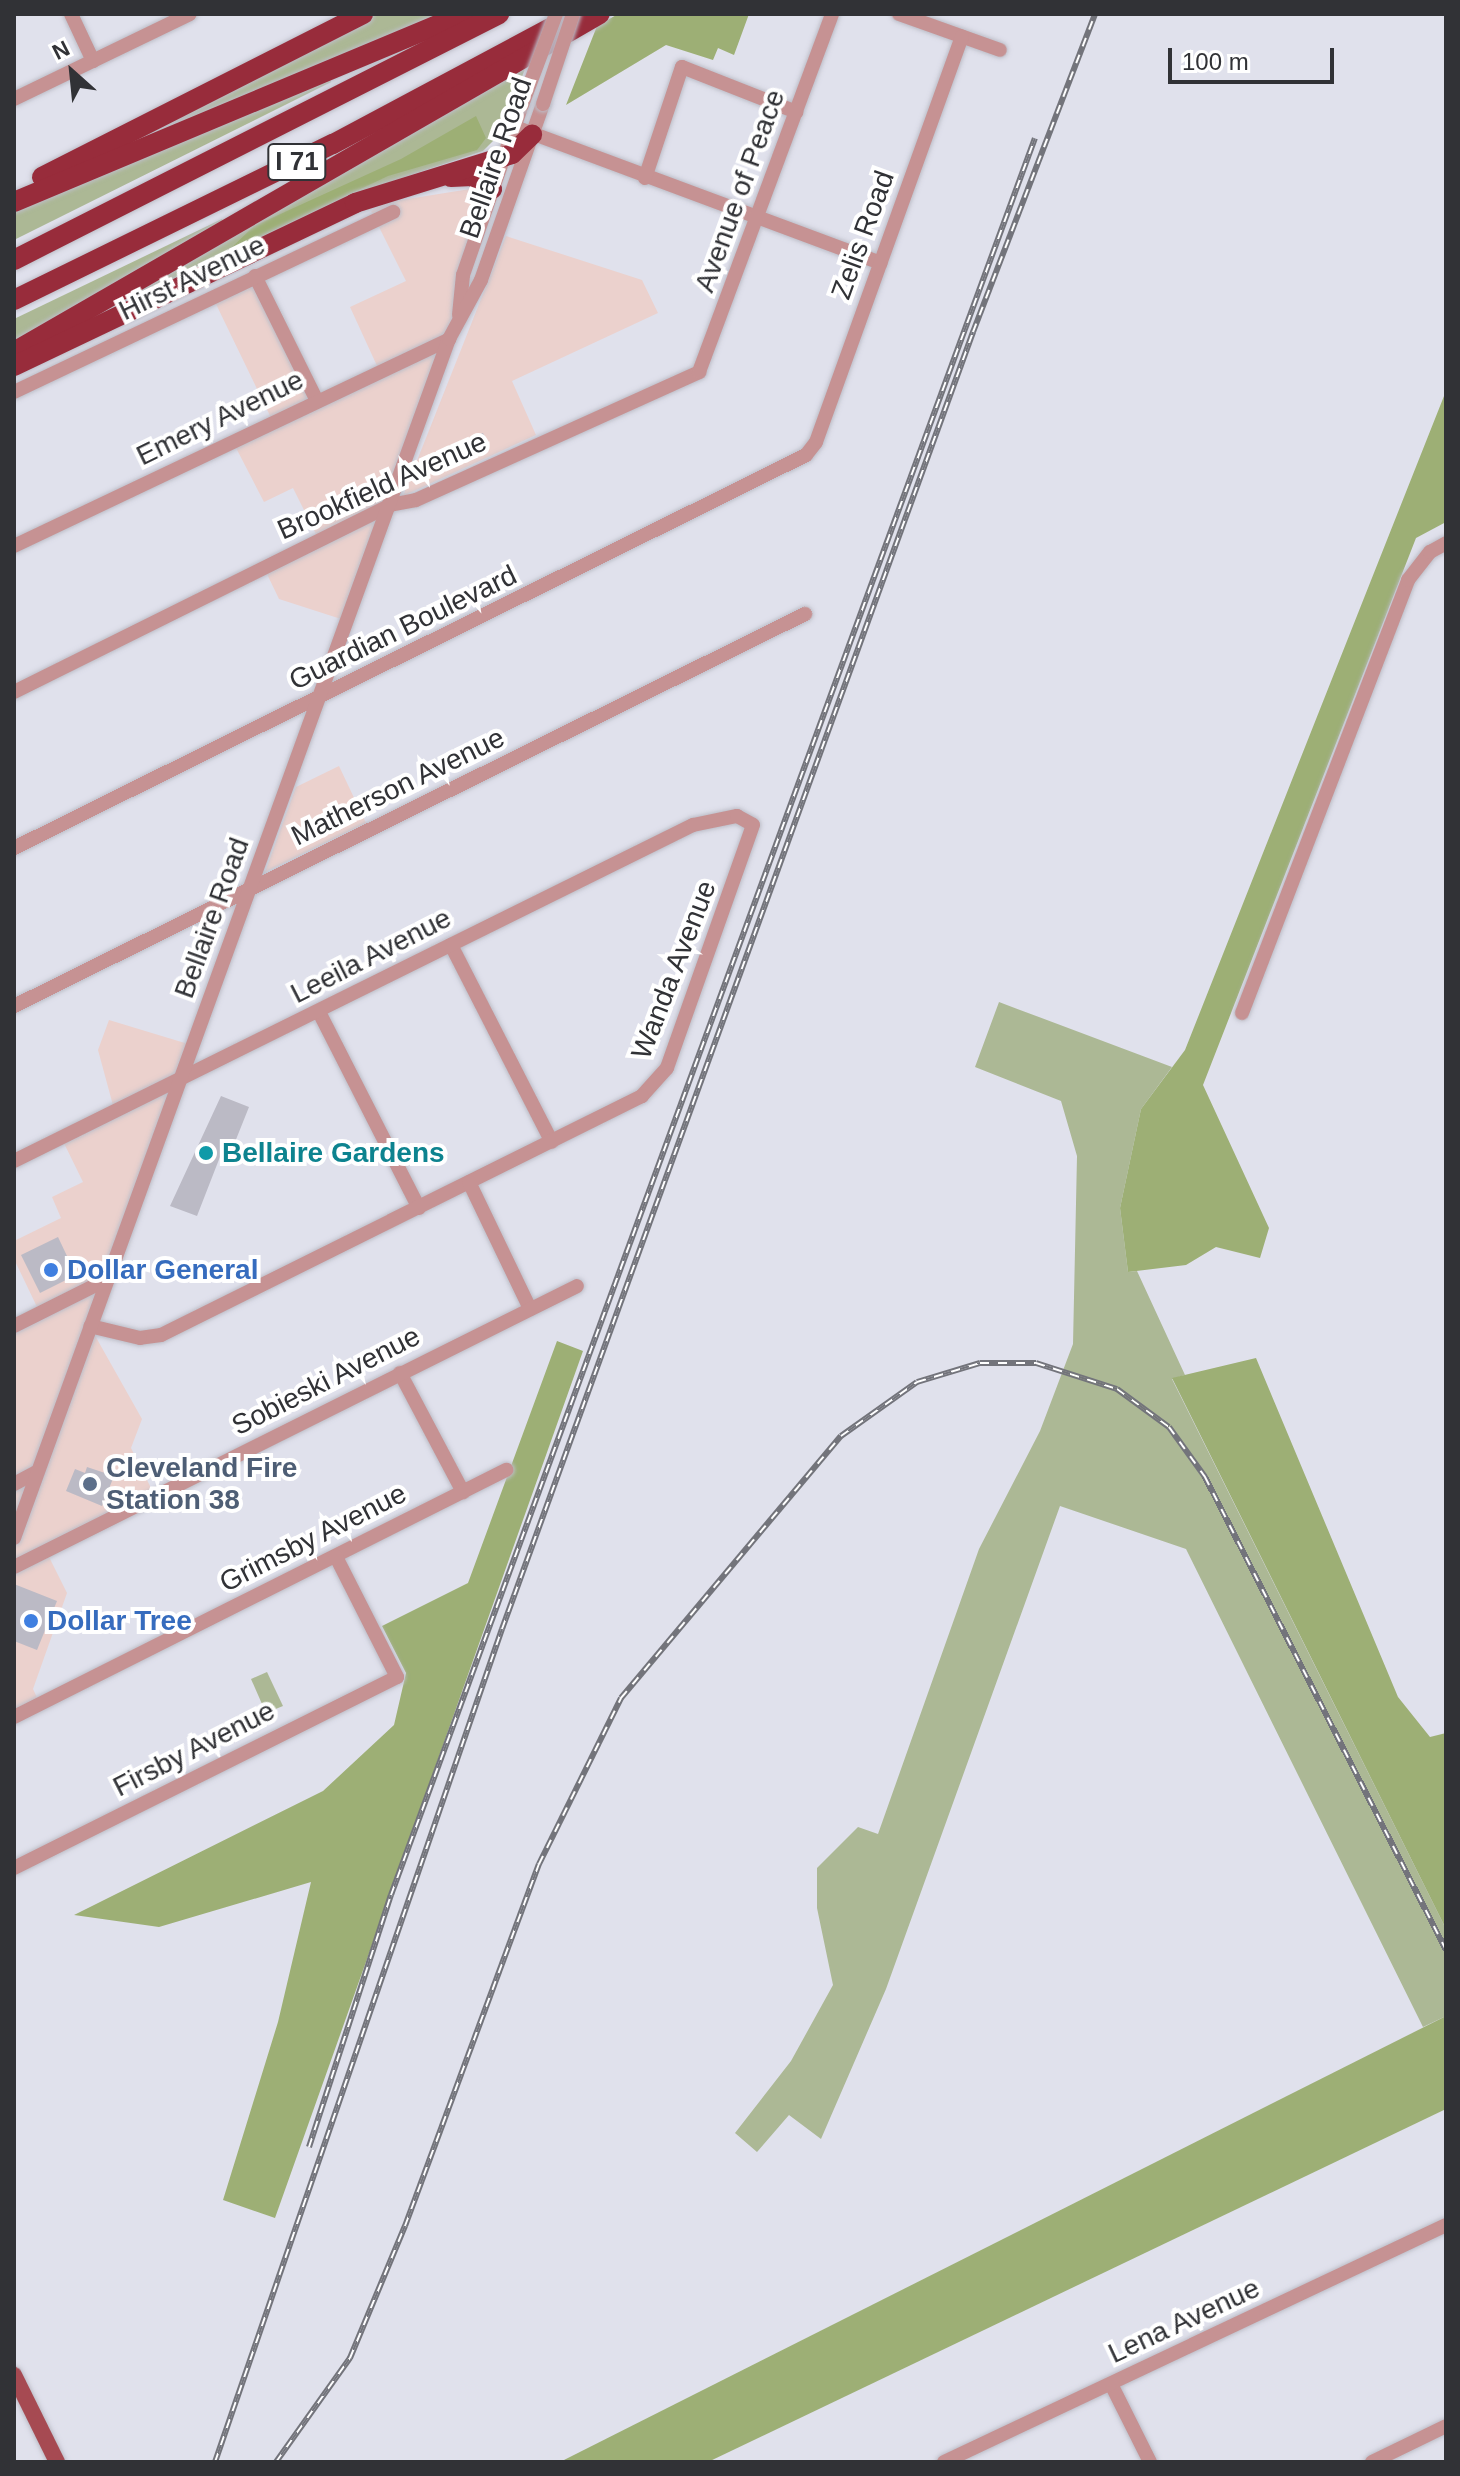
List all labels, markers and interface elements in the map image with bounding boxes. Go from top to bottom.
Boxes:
north arrow [32,32,112,112]
scale bar [1172,32,1338,82]
text: N [48,35,74,65]
text: 100 m [1182,48,1249,75]
street label: Bellaire Road [453,73,539,243]
street label: Avenue of Peace [688,85,792,297]
road number: I 71 [267,140,327,184]
street label: Zelis Road [824,166,902,304]
street label: Hirst Avenue [113,228,271,328]
street label: Emery Avenue [130,363,310,473]
street label: Brookfield Avenue [272,425,492,547]
street label: Guardian Boulevard [284,558,522,698]
street label: Matherson Avenue [285,720,511,854]
street label: Bellaire Road [167,833,257,1003]
street label: Wanda Avenue [624,875,724,1065]
street label: Leeila Avenue [285,901,457,1011]
place label: Bellaire Gardens [222,1136,445,1170]
marker: Bellaire Gardens [197,1144,215,1162]
place label: Dollar General [67,1253,258,1287]
marker: Dollar General [42,1261,60,1279]
street label: Sobieski Avenue [226,1319,426,1443]
place label: Cleveland Fire Station 38 [106,1451,297,1517]
marker: Cleveland Fire Station 38 [81,1475,99,1493]
street label: Grimsby Avenue [213,1476,413,1600]
place label: Dollar Tree [47,1604,192,1638]
marker: Dollar Tree [22,1612,40,1630]
street label: Firsby Avenue [107,1694,281,1804]
street label: Lena Avenue [1102,2271,1266,2371]

